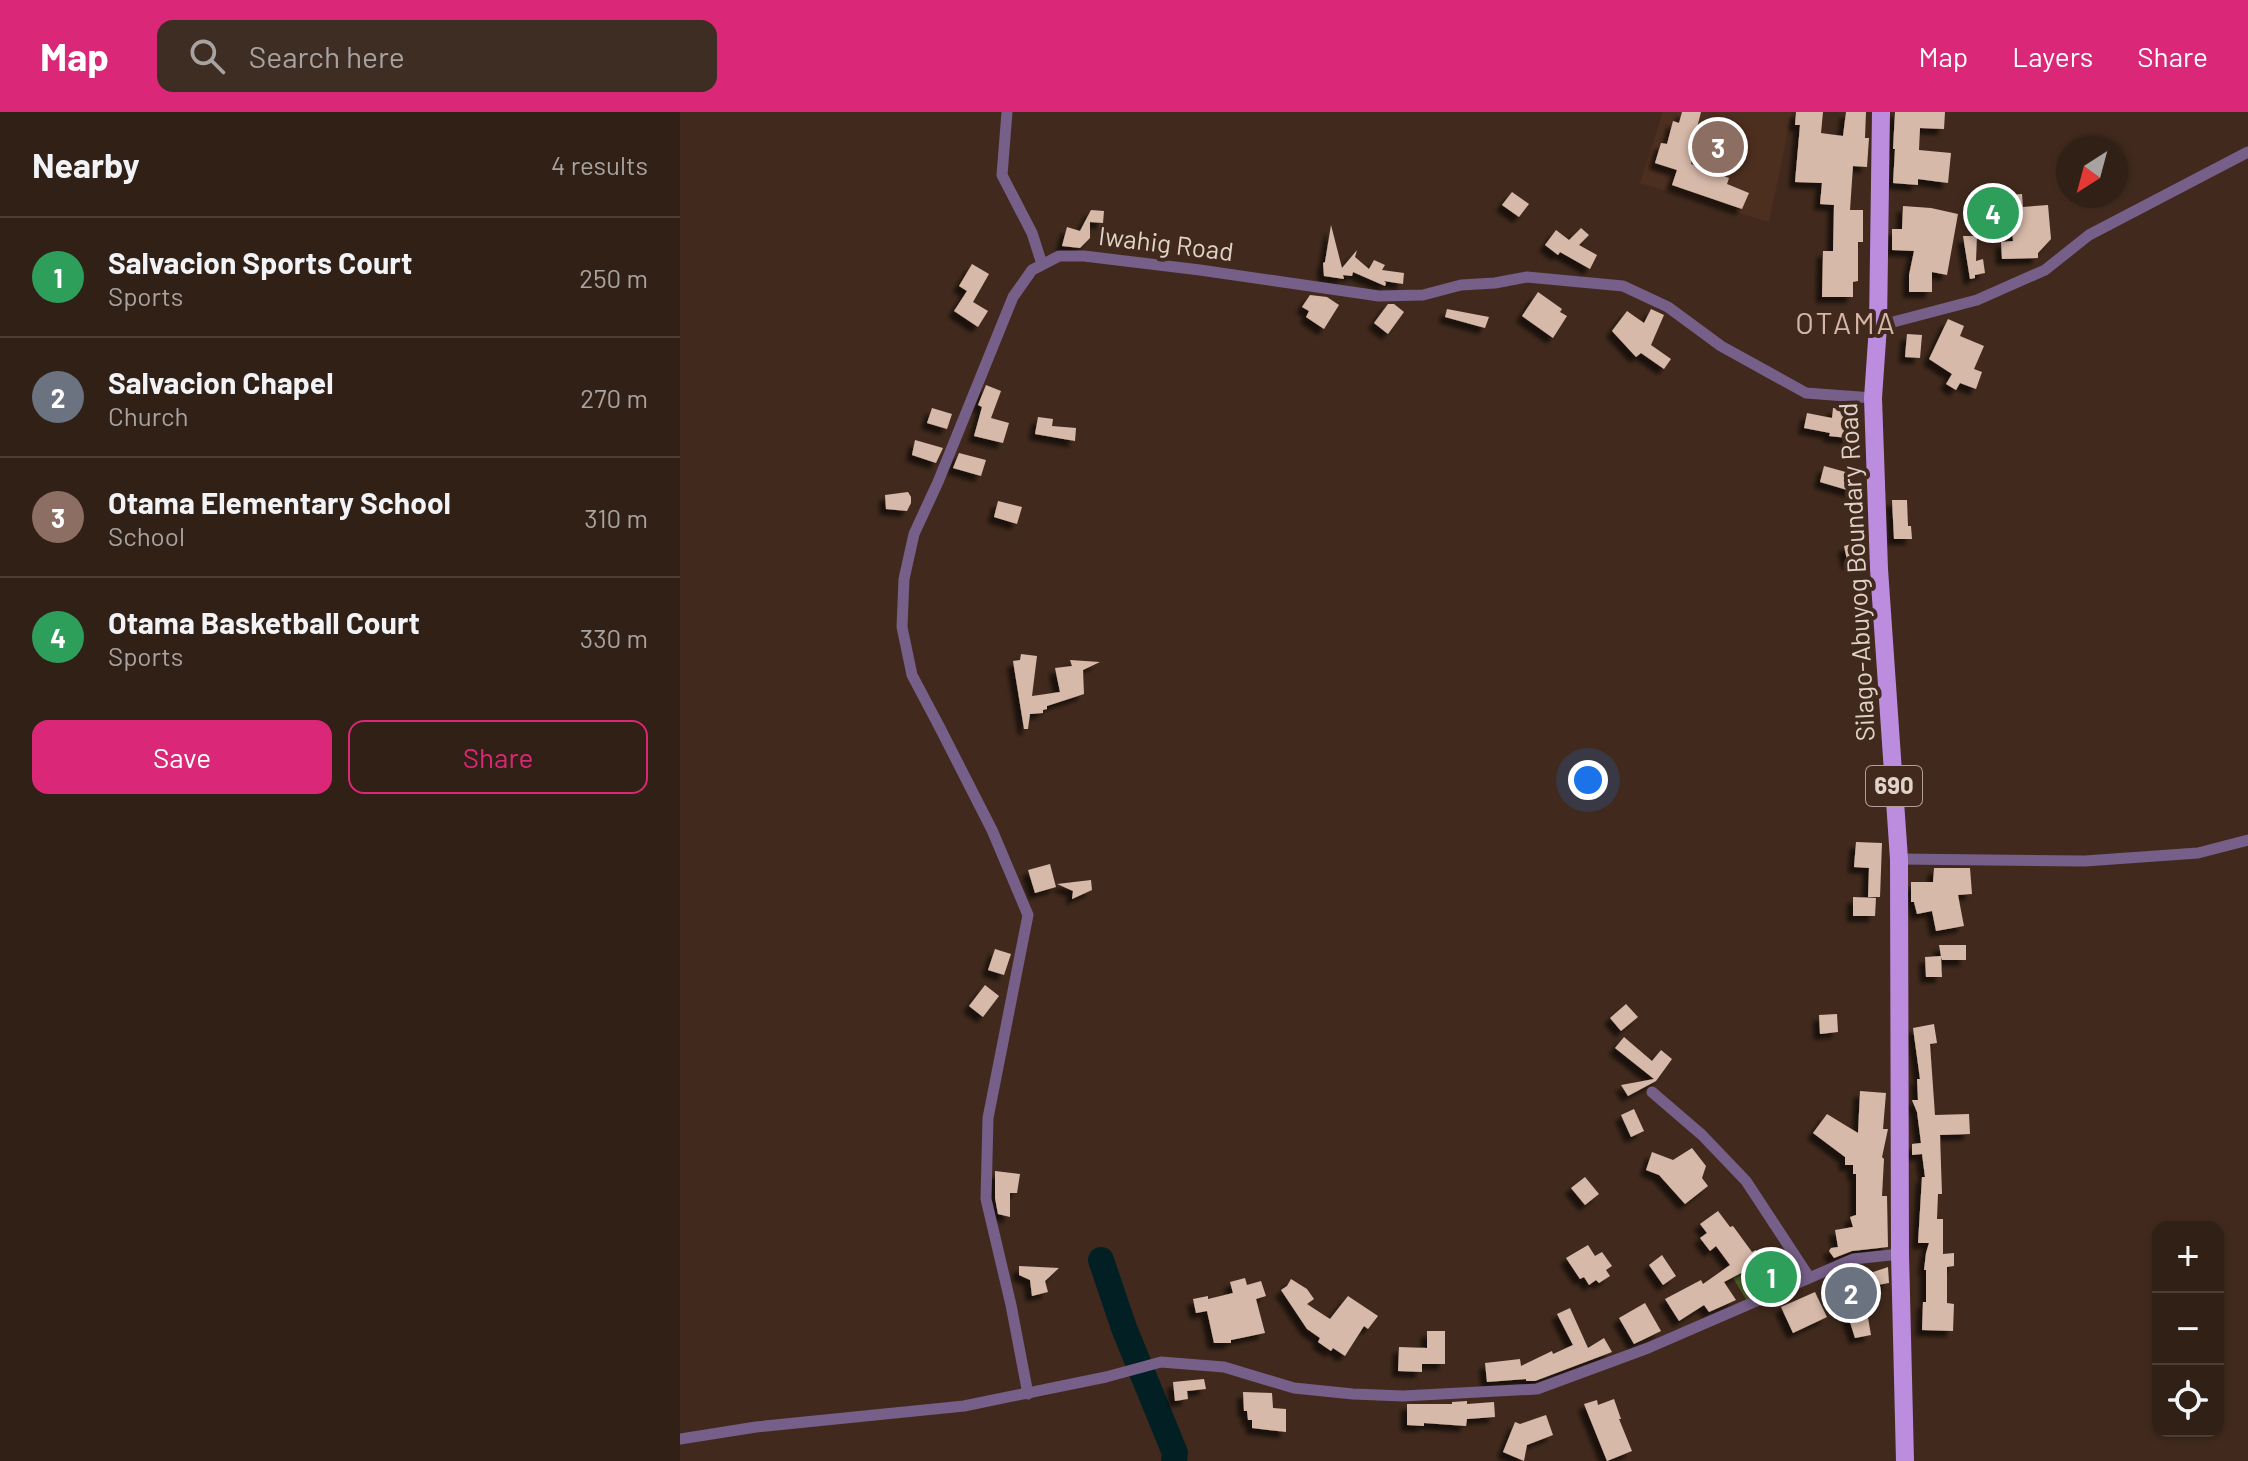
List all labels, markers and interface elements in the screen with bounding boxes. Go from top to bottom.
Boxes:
search box [157,20,717,92]
text: Map [40,33,109,79]
icon: search [185,34,229,78]
text: Search here [249,38,405,74]
text: Map [1918,39,1968,73]
text: Layers [2012,39,2093,73]
text: Share [2137,39,2208,73]
pin: 3 [1692,117,1744,177]
north arrow [2056,136,2128,208]
text: Nearby [32,144,140,185]
text: 4 results [551,149,648,180]
pin: 4 [1967,183,2019,243]
street label: Iwahig Road [1097,219,1235,266]
text: Salvacion Sports Court [108,244,412,280]
text: 1 [53,262,63,293]
text: 250 m [579,262,648,293]
text: Sports [108,280,183,311]
district label: OTAMA [1795,304,1897,340]
text: Salvacion Chapel [108,364,333,400]
text: 2 [51,382,65,413]
text: 270 m [580,382,648,413]
text: Church [108,400,189,431]
street label: Silago-Abuyog Boundary Road [1831,402,1880,742]
text: Otama Elementary School [108,484,451,520]
text: 3 [51,502,65,533]
text: 310 m [584,502,648,533]
text: School [108,520,185,551]
text: Otama Basketball Court [108,604,420,640]
text: 4 [50,622,66,653]
text: 330 m [580,622,648,653]
text: Sports [108,640,183,671]
button: Save [32,720,332,794]
button: Share [348,720,648,794]
your location [1568,760,1608,800]
road number: 690 [1866,766,1922,806]
map controls [2152,1221,2224,1437]
button: + [2152,1221,2224,1293]
pin: 1 [1745,1247,1797,1307]
pin: 2 [1825,1263,1877,1323]
button: − [2152,1293,2224,1365]
button: locate [2152,1365,2224,1437]

